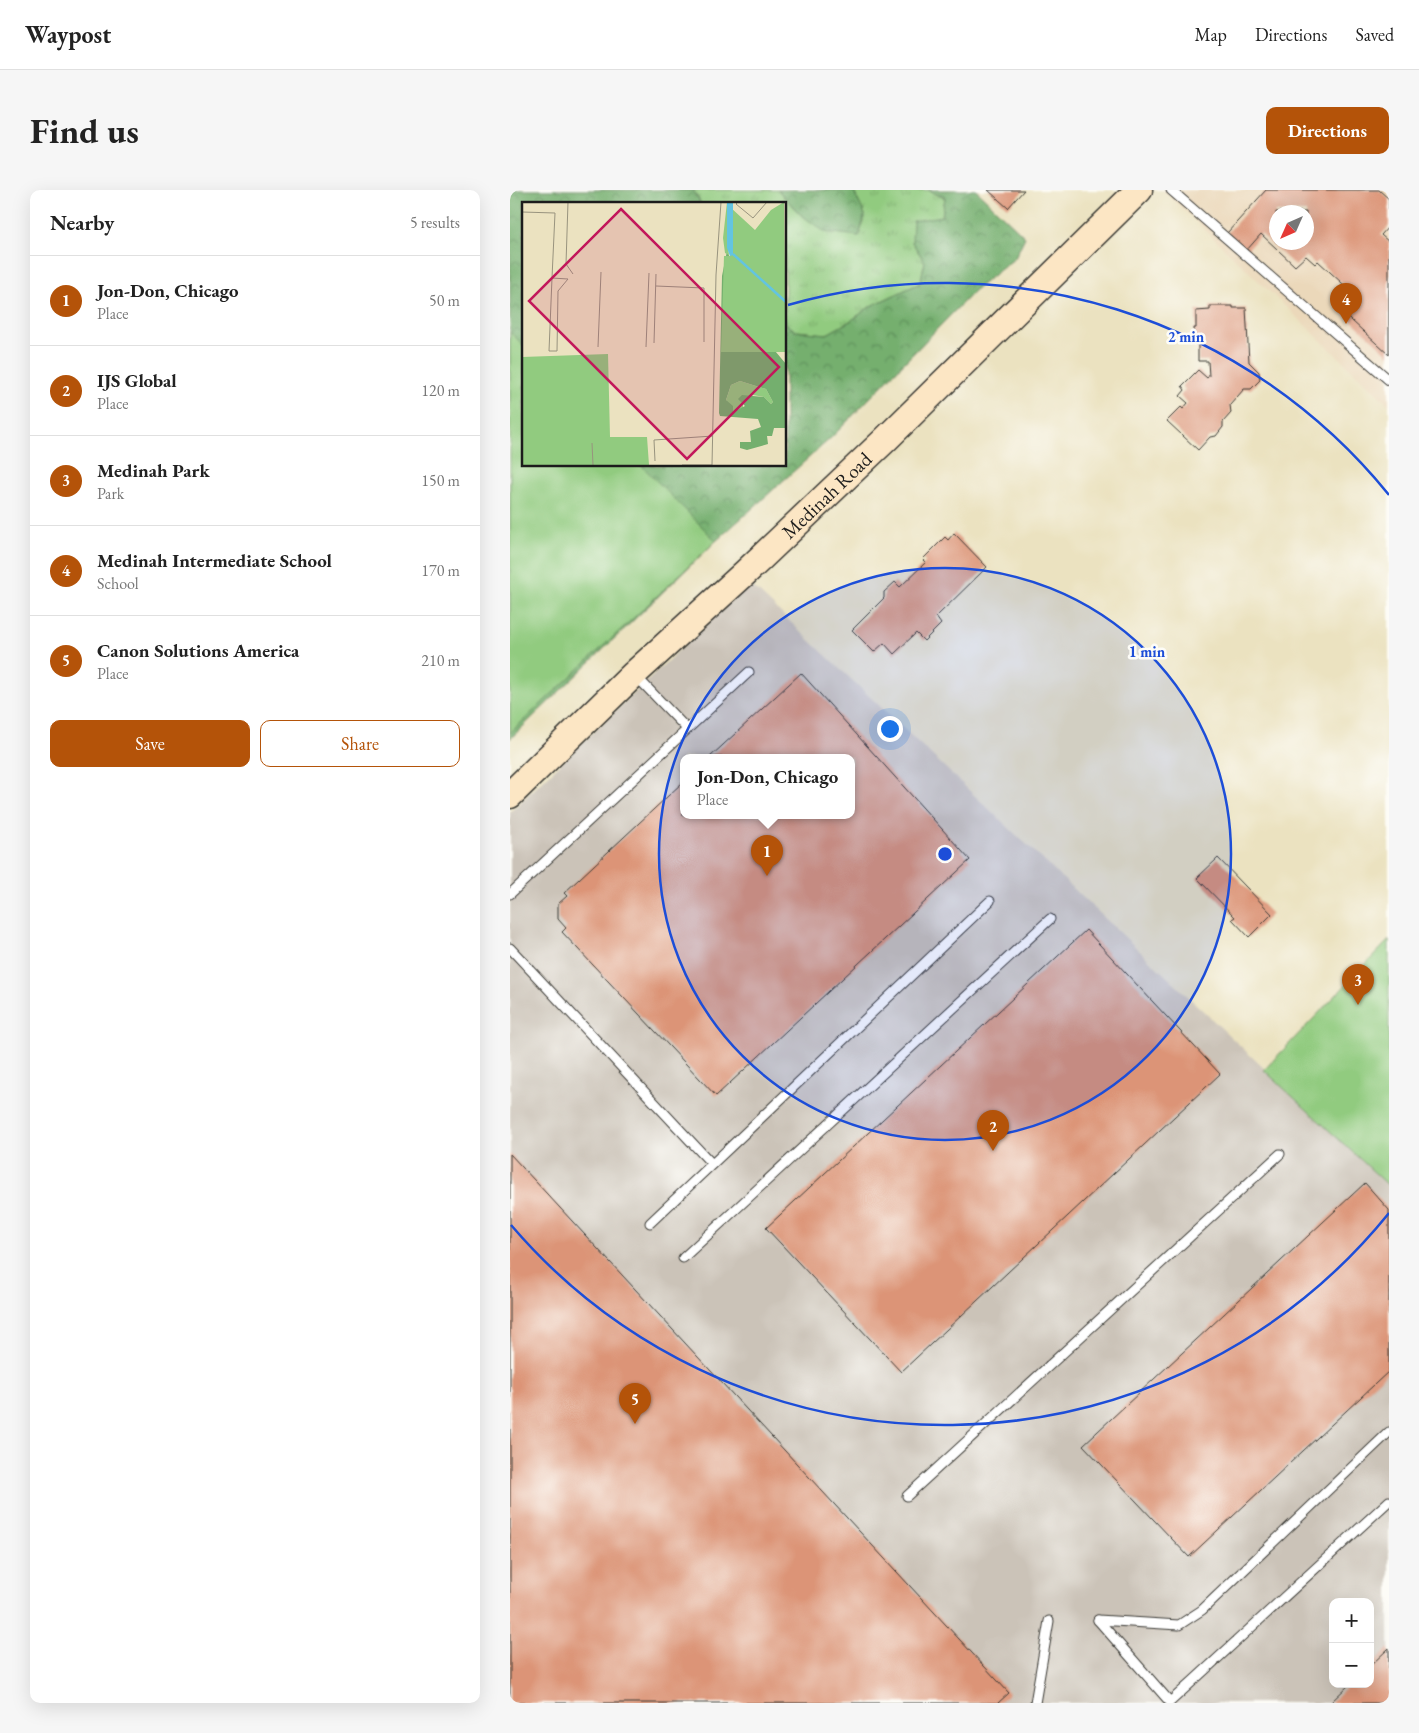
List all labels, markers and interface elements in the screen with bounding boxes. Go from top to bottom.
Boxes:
text: Waypost [25,19,111,50]
text: Map [1195,23,1227,46]
text: Directions [1255,23,1327,46]
text: Saved [1355,23,1394,46]
button: Directions [1266,107,1389,154]
text: Find us [30,108,139,153]
inset map [522,202,786,466]
north arrow [1269,205,1314,250]
text: Nearby [50,209,114,236]
text: 5 results [410,212,460,233]
text: Jon-Don, Chicago [97,278,239,303]
pin: 4 [1330,283,1362,324]
text: 1 [62,290,70,311]
text: 50 m [429,290,460,311]
text: Place [97,303,129,324]
text: 2 min [1168,327,1205,346]
text: IJS Global [97,368,177,393]
text: 2 [62,380,70,401]
text: 120 m [421,380,460,401]
text: Place [97,393,129,414]
street label: Medinah Road [776,446,878,544]
text: Medinah Park [97,458,210,483]
text: 3 [62,470,70,491]
text: 150 m [421,470,460,491]
text: Park [97,483,124,504]
text: Medinah Intermediate School [97,548,332,573]
text: 4 [62,560,70,581]
text: 170 m [421,560,460,581]
text: School [97,573,139,594]
text: Canon Solutions America [97,638,299,663]
text: 1 min [1129,642,1166,661]
text: 5 [62,650,70,671]
text: 210 m [421,650,460,671]
text: Place [97,663,129,684]
your location [877,716,903,742]
button: Save [50,720,250,767]
button: Share [260,720,460,767]
popup [680,754,855,819]
text: Jon-Don, Chicago [697,764,838,789]
text: Place [697,789,728,810]
pin: 1 [751,835,783,876]
centre of rings [936,845,954,863]
pin: 3 [1342,964,1374,1005]
pin: 2 [977,1110,1009,1151]
pin: 5 [619,1383,651,1424]
map controls [1329,1598,1374,1688]
button: + [1329,1598,1374,1643]
button: − [1329,1643,1374,1688]

